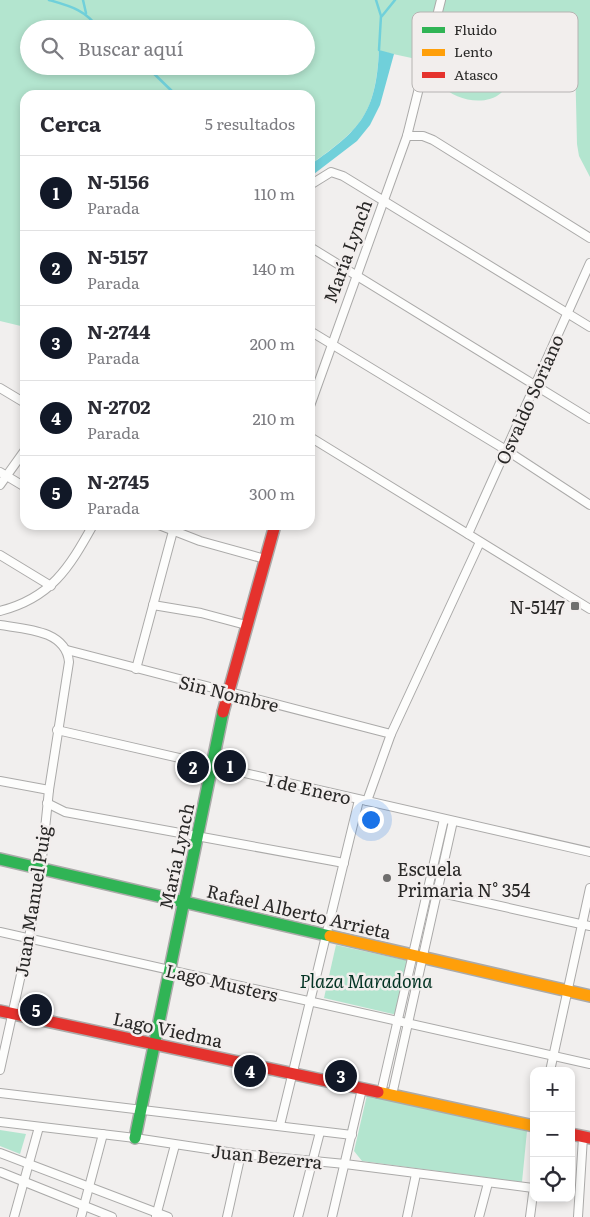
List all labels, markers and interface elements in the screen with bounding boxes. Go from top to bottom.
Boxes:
legend [412,12,578,92]
text: Fluido [454,19,497,39]
search box [20,20,315,75]
icon: search [38,34,66,62]
text: Buscar aquí [78,34,183,62]
text: Lento [454,41,493,61]
text: Atasco [454,64,498,84]
text: Cerca [40,107,101,138]
text: 5 resultados [205,111,295,135]
text: N-5156 [87,167,149,195]
text: 1 [53,181,59,205]
text: 110 m [254,181,295,205]
text: Parada [87,195,140,219]
street label: María Lynch [316,195,378,306]
text: N-5157 [87,242,148,270]
text: 2 [52,256,60,280]
text: 140 m [252,256,295,280]
text: Parada [87,270,140,294]
text: N-2744 [87,317,150,345]
street label: Osvaldo Soriano [488,330,570,468]
text: 3 [52,331,60,355]
text: 200 m [250,331,295,355]
text: Parada [87,345,140,369]
text: N-2702 [87,392,151,420]
text: 4 [51,406,61,430]
text: 210 m [252,406,295,430]
text: Parada [87,420,140,444]
text: N-2745 [87,467,149,495]
text: 5 [52,481,60,505]
text: 300 m [249,481,295,505]
text: Parada [87,495,140,519]
place label: N-5147 [509,593,565,620]
marker: N-5147 [569,600,581,612]
street label: Sin Nombre [176,668,282,718]
pin: 1 [214,747,246,785]
pin: 2 [177,748,209,786]
street label: 1 de Enero [264,765,354,811]
street label: María Lynch [152,800,200,912]
your location [358,807,384,833]
street label: Juan Manuel Puig [7,822,57,979]
place label: Escuela Primaria N° 354 [397,855,530,903]
marker: Escuela Primaria N° 354 [381,872,393,884]
street label: Rafael Alberto Arrieta [204,877,394,945]
street label: Lago Musters [163,956,281,1008]
park label: Plaza Maradona [299,967,433,994]
pin: 5 [20,991,52,1029]
street label: Lago Viedma [111,1004,226,1054]
pin: 4 [234,1052,266,1090]
pin: 3 [325,1057,357,1095]
map controls [530,1067,575,1202]
button: + [530,1067,575,1112]
button: − [530,1112,575,1157]
street label: Juan Bezerra [210,1137,324,1175]
button: locate [530,1157,575,1202]

